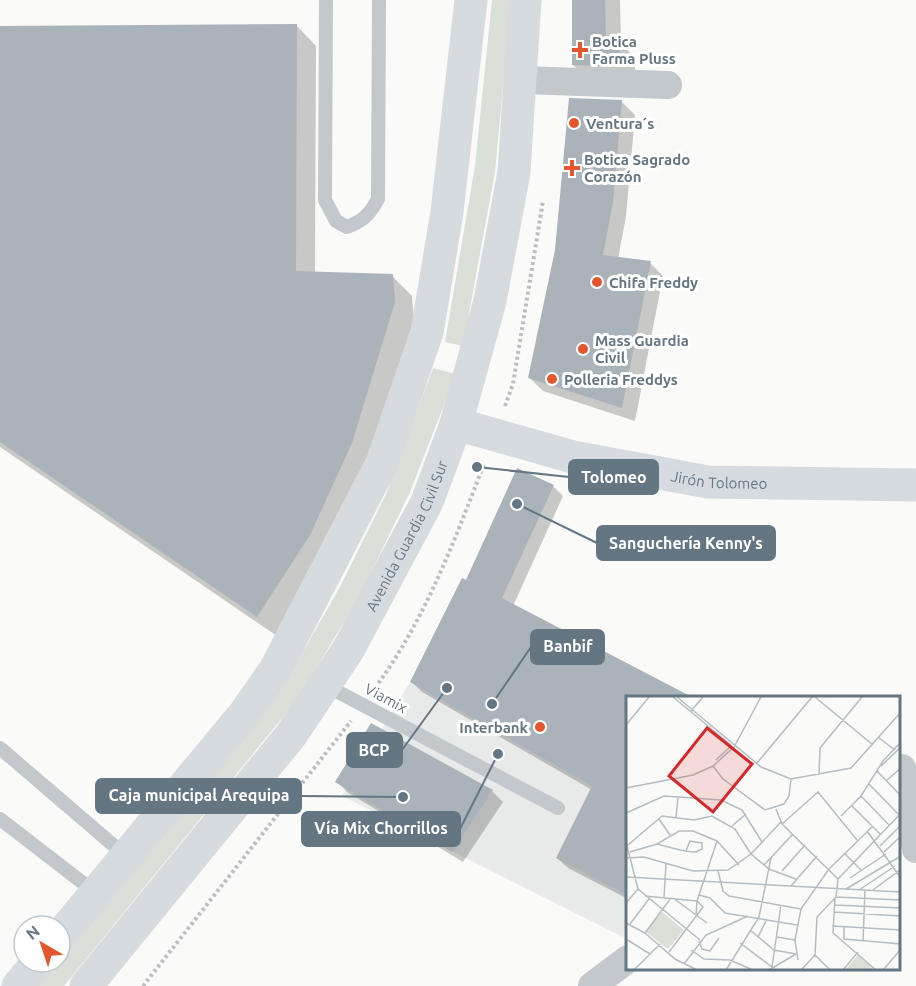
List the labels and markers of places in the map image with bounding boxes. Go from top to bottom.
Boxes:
place label: Botica Farma Pluss [592,33,676,67]
marker: Botica Farma Pluss [573,43,587,57]
place label: Ventura´s [586,115,654,132]
marker: Ventura´s [567,116,581,130]
place label: Botica Sagrado Corazón [584,151,690,185]
marker: Botica Sagrado Corazón [565,161,579,175]
place label: Chifa Freddy [609,274,698,291]
marker: Chifa Freddy [590,275,604,289]
place label: Mass Guardia Civil [595,332,689,366]
marker: Mass Guardia Civil [576,342,590,356]
place label: Polleria Freddys [564,371,678,388]
marker: Polleria Freddys [545,372,559,386]
callout: Tolomeo [569,460,658,494]
callout: Sanguchería Kenny's [597,526,775,560]
callout: Banbif [531,630,604,664]
place label: Interbank [459,719,529,736]
marker: Interbank [533,720,547,734]
callout: BCP [347,733,402,767]
callout: Caja municipal Arequipa [96,779,301,813]
callout: Vía Mix Chorrillos [302,812,460,846]

